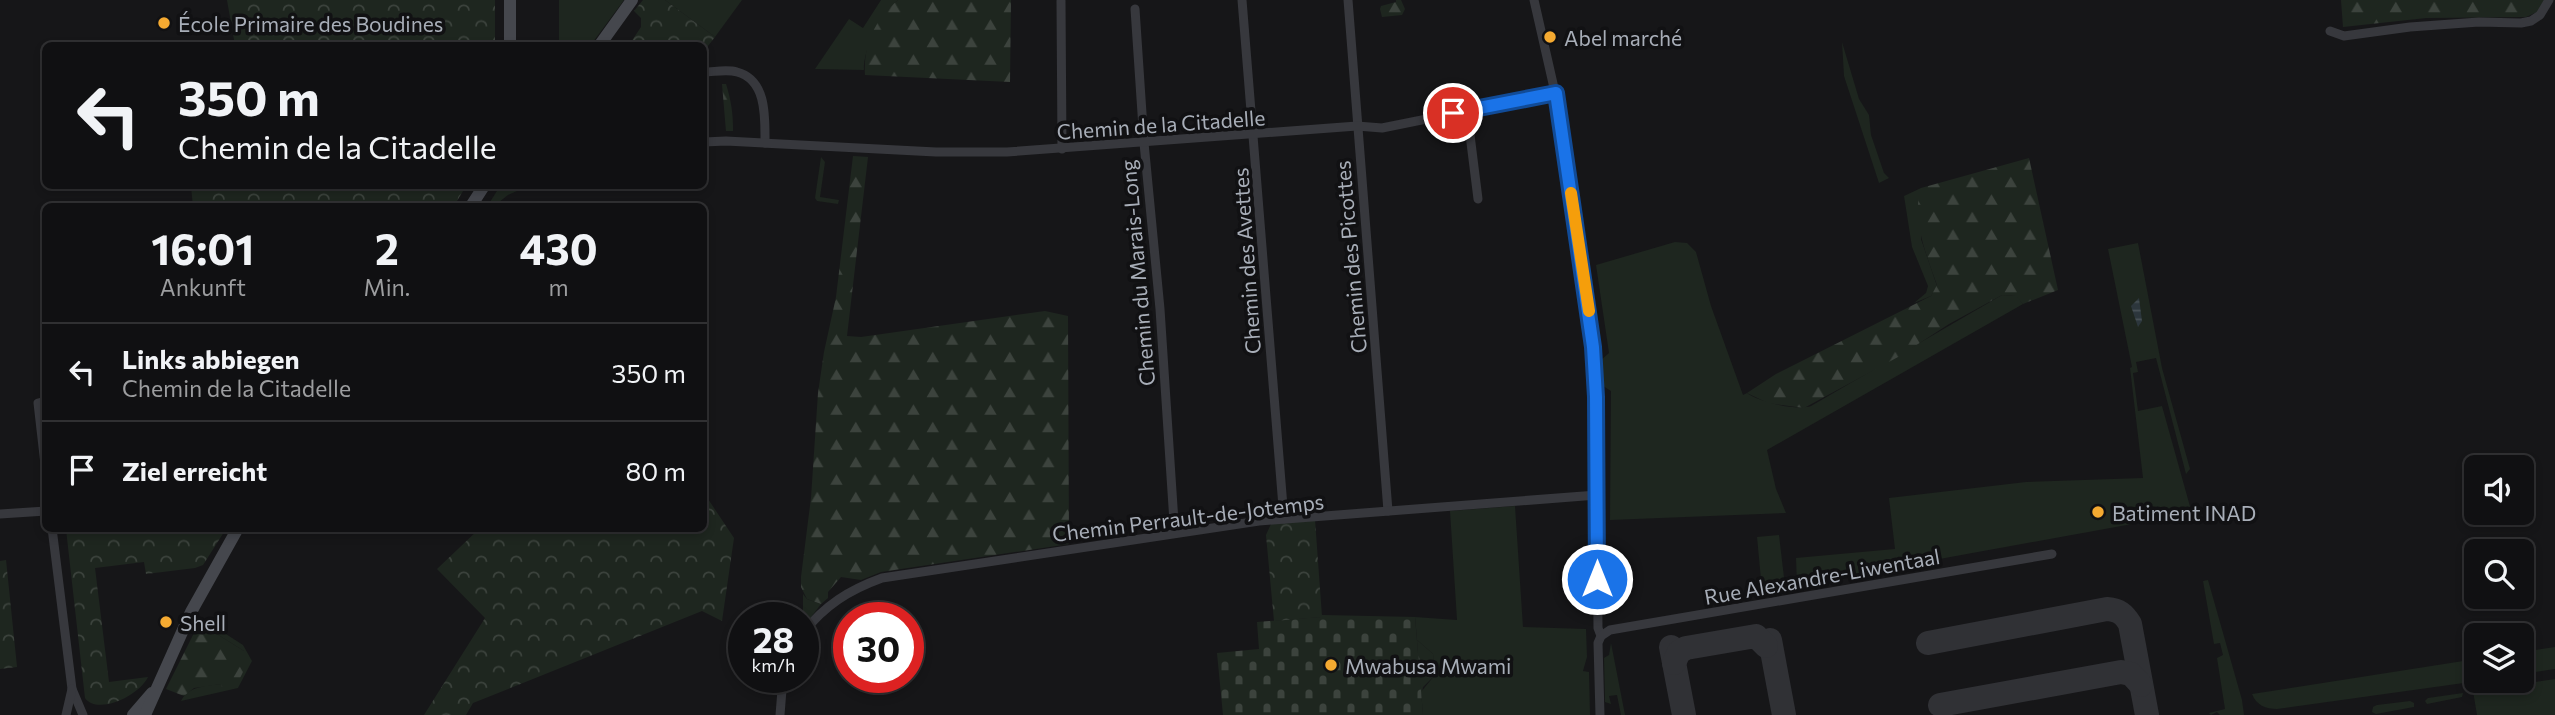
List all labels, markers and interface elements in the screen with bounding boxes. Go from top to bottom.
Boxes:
place label: École Primaire des Boudines [178,11,443,36]
marker: École Primaire des Boudines [156,15,172,31]
place label: Abel marché [1564,25,1682,50]
marker: Abel marché [1542,29,1558,45]
text: 350 m [178,66,320,126]
icon: left [63,70,154,161]
pin [1423,83,1483,143]
icon: arrive [1434,94,1472,132]
street label: Chemin de la Citadelle [1056,104,1266,144]
text: Chemin de la Citadelle [178,126,497,166]
street label: Chemin du Marais-Long [1115,159,1159,387]
street label: Chemin des Picottes [1329,160,1371,354]
street label: Chemin des Avettes [1227,167,1265,355]
text: 16:01 [151,222,254,274]
text: 2 [375,222,399,274]
text: 430 [519,222,598,274]
text: Ankunft [160,273,246,301]
text: Min. [364,273,410,301]
text: m [549,273,569,301]
text: Links abbiegen [122,343,300,374]
icon: left [63,353,101,391]
text: 350 m [612,357,686,388]
text: Chemin de la Citadelle [122,374,351,402]
icon: arrive [63,451,101,489]
text: Ziel erreicht [122,455,267,486]
text: 80 m [626,455,686,486]
map controls [2464,455,2534,693]
button: sound [2464,455,2534,525]
street label: Chemin Perrault-de-Jotemps [1051,488,1325,546]
place label: Batiment INAD [2112,500,2256,525]
marker: Batiment INAD [2090,504,2106,520]
button: search [2464,539,2534,609]
position arrow [1560,542,1634,616]
street label: Rue Alexandre-Liwentaal [1702,543,1942,609]
speed limit sign: 30 [833,602,924,693]
place label: Shell [180,610,226,635]
marker: Shell [158,614,174,630]
text: 28 [753,617,794,660]
button: layers [2464,623,2534,693]
place label: Mwabusa Mwami [1345,653,1511,678]
text: km/h [752,654,795,676]
marker: Mwabusa Mwami [1323,657,1339,673]

